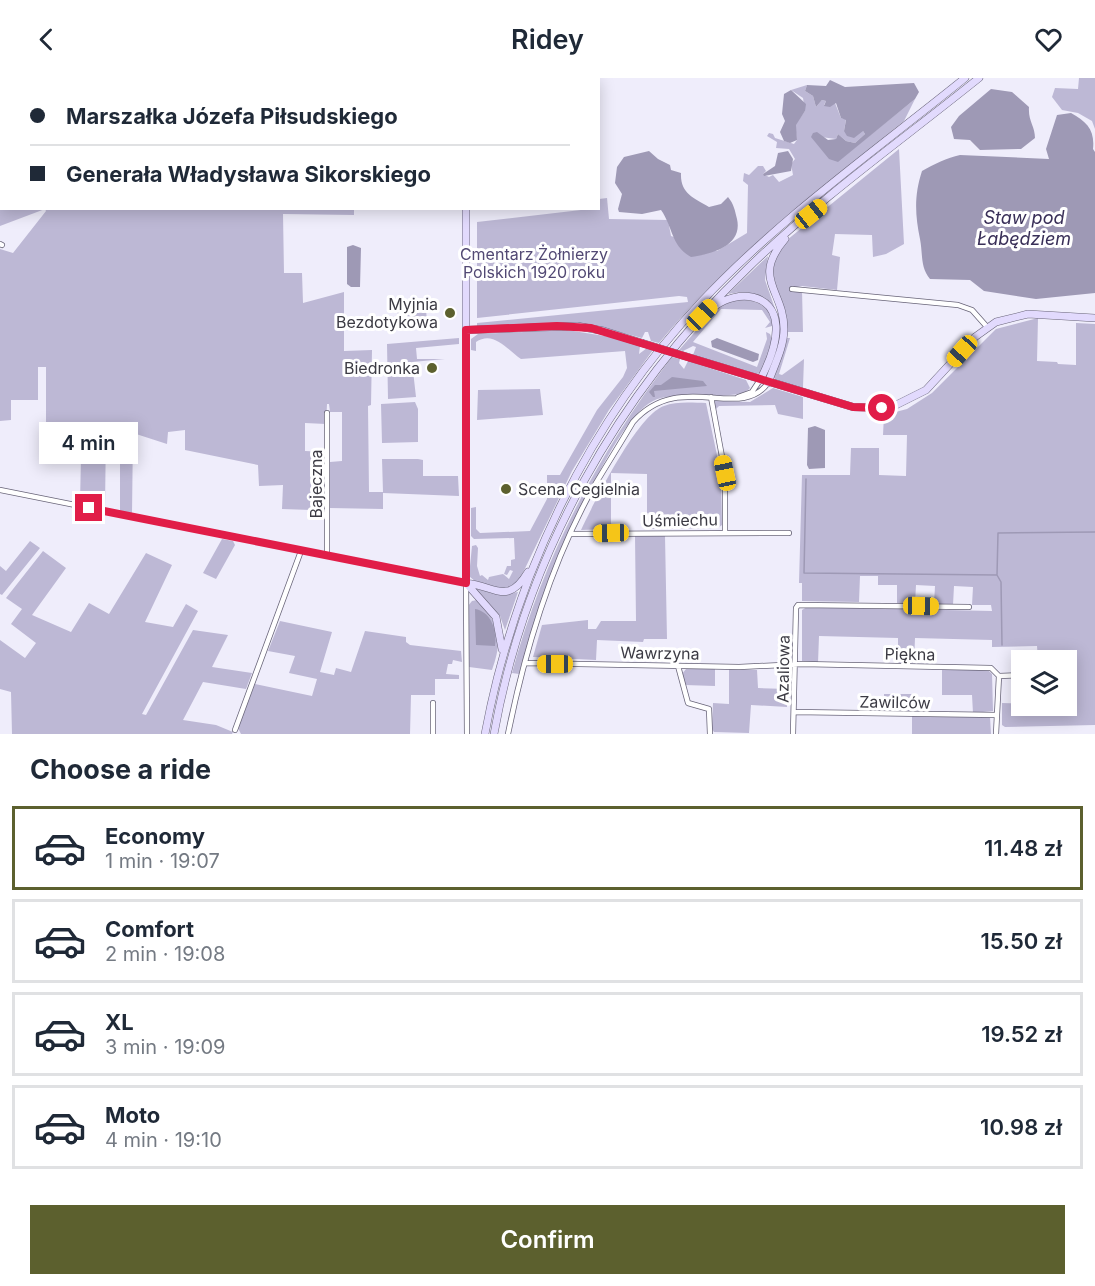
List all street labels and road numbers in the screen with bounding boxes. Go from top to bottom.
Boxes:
street label: Bajeczna [306,450,326,518]
street label: Uśmiechu [642,509,718,531]
street label: Azaliowa [772,635,794,703]
street label: Wawrzyna [620,642,700,664]
street label: Piękna [885,644,935,664]
street label: Zawilców [859,691,931,713]

